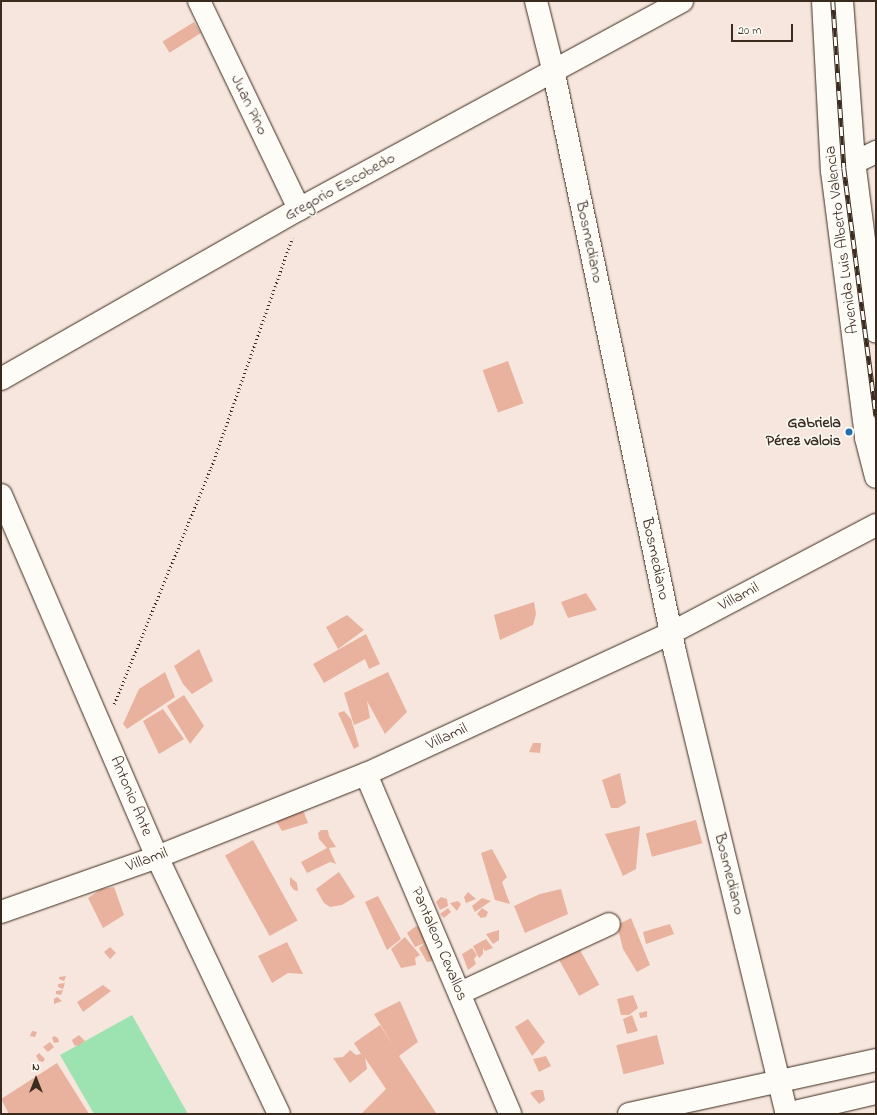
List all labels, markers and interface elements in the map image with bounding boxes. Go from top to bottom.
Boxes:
scale bar [733,16,795,42]
text: 20 m [738,22,761,40]
street label: Juan Pino [226,72,272,138]
street label: Avenida Luis Alberto Valencia [821,145,863,335]
street label: Gregorio Escobedo [281,149,399,225]
street label: Bosmediano [571,199,607,285]
place label: Gabriela Pérez valois [766,413,841,451]
marker: Gabriela Pérez valois [844,427,854,437]
street label: Bosmediano [637,516,673,602]
street label: Villamil [715,578,763,616]
street label: Villamil [423,719,471,755]
street label: Antonio Ante [106,753,156,839]
street label: Bosmediano [710,831,748,917]
street label: Villamil [123,844,171,876]
street label: Pantaleon Cevallos [406,884,472,1004]
north arrow [16,1059,56,1099]
text: N [32,1059,40,1075]

